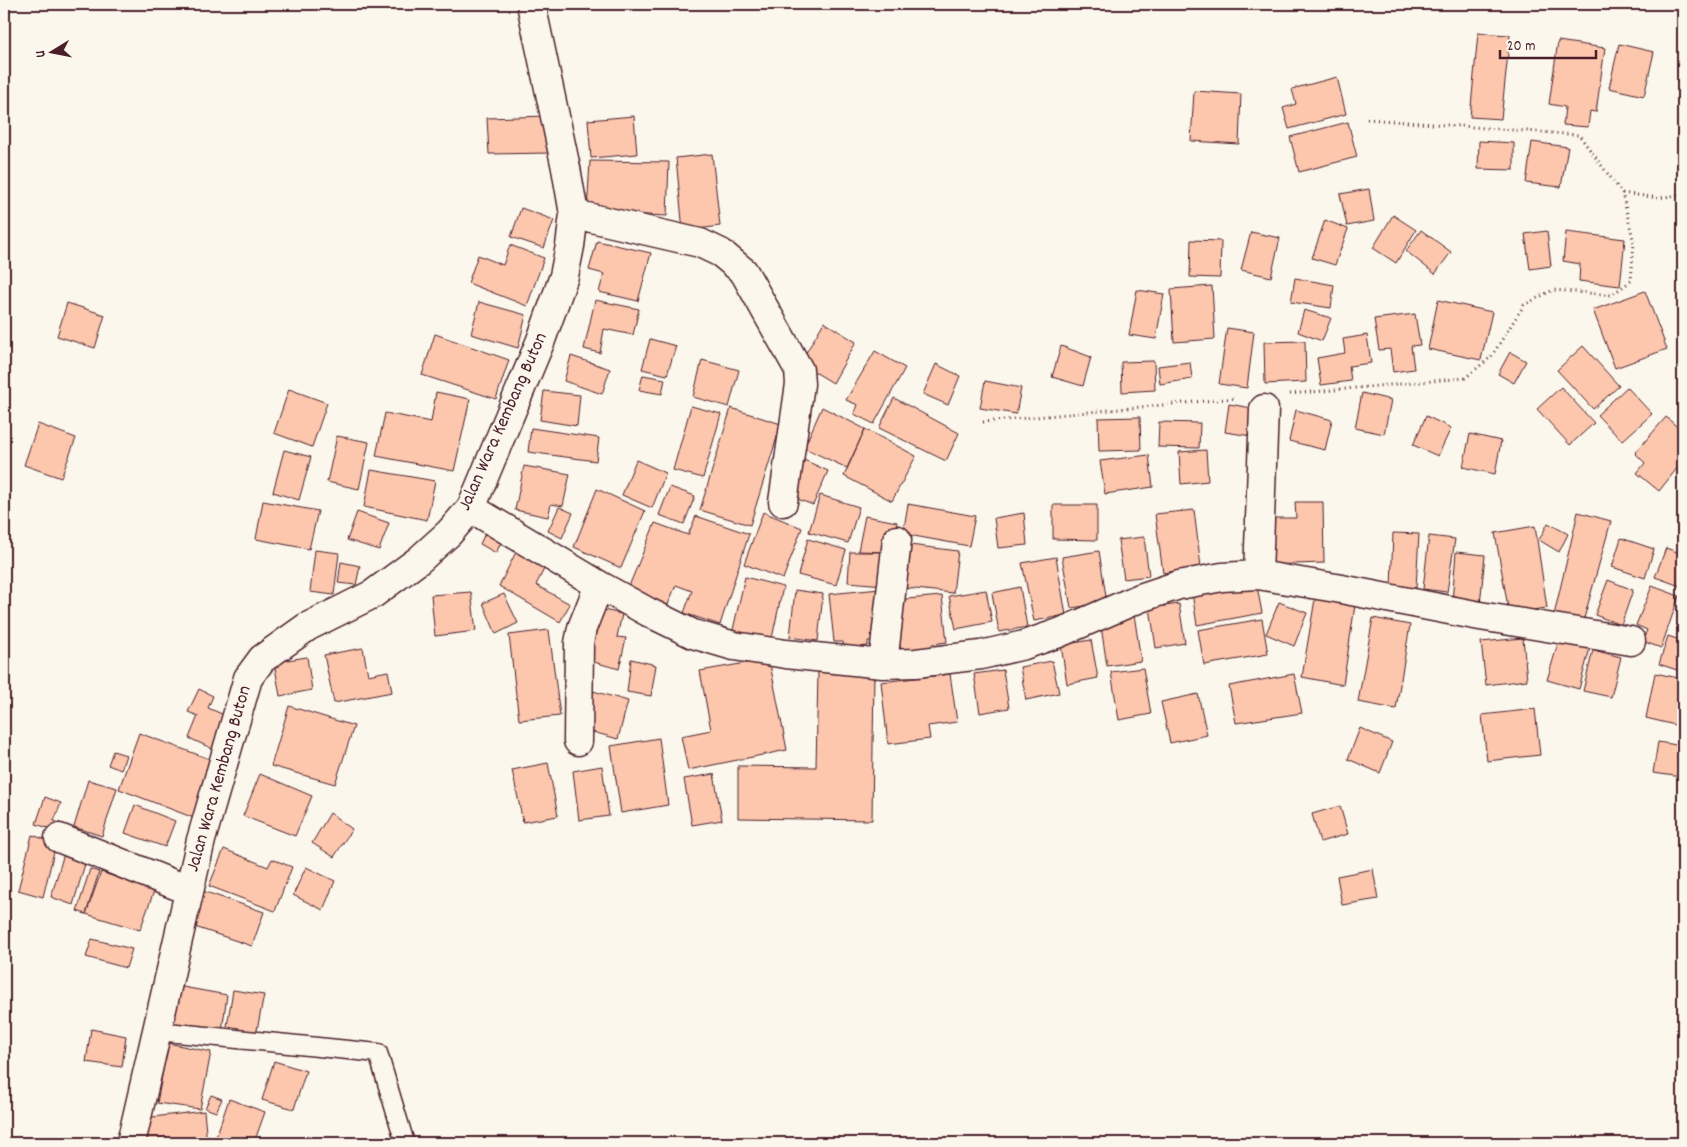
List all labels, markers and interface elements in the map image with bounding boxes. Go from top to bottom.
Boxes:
north arrow [28,28,78,78]
scale bar [1500,28,1596,60]
text: 20 m [1507,36,1535,58]
text: U [31,49,52,59]
street label: Jalan Wara Kembang Buton [452,328,556,516]
street label: Jalan Wara Kembang Buton [180,683,260,875]

